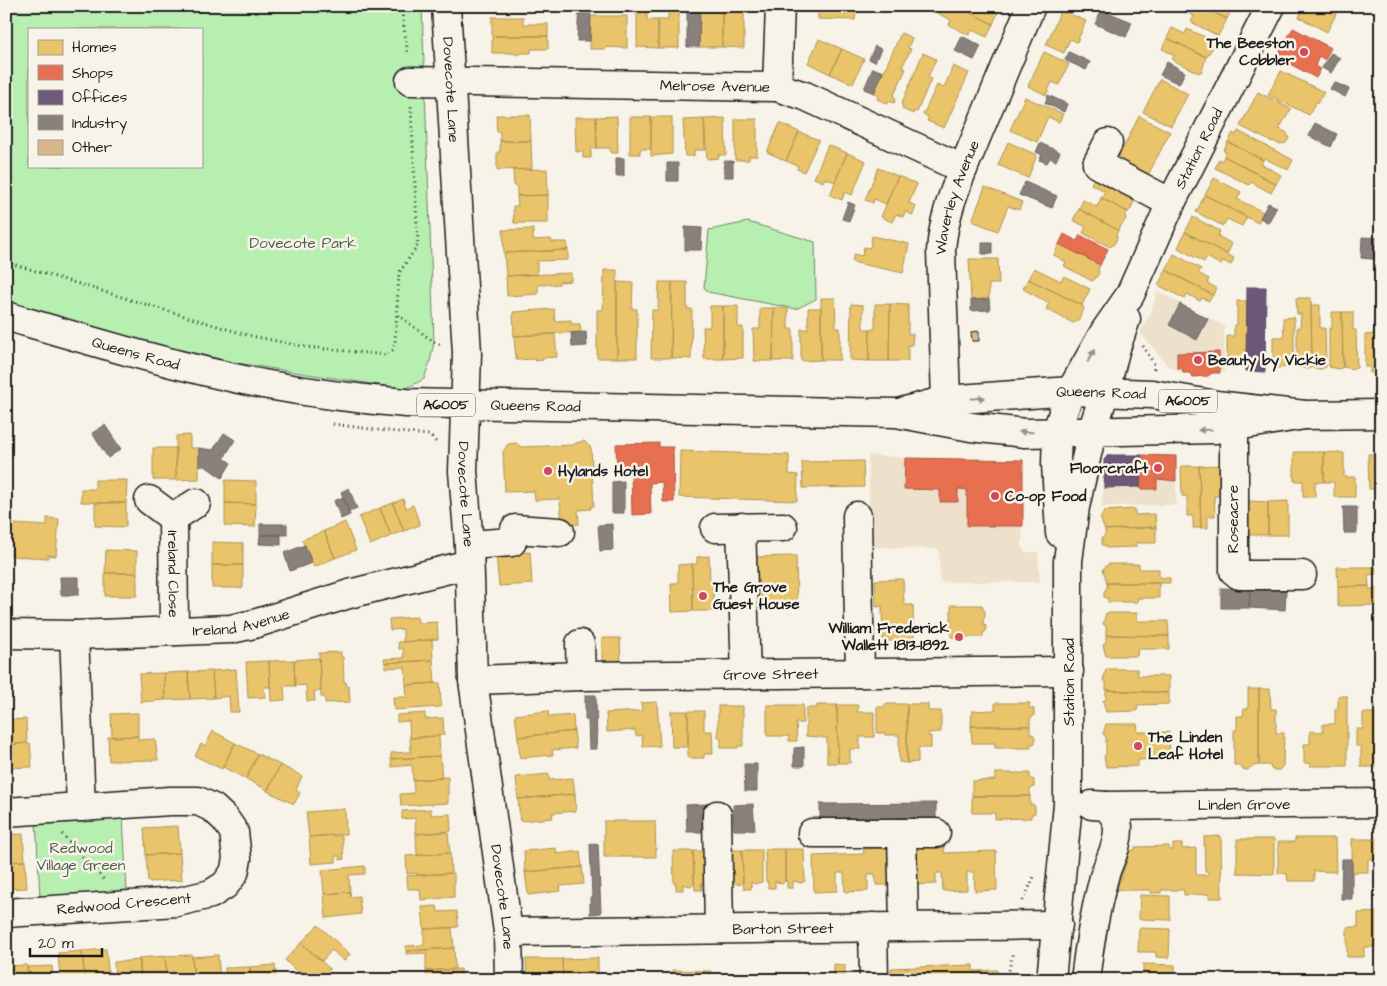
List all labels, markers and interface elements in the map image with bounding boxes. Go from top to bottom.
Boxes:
legend [28,28,202,168]
place label: The Beeston Cobbler [1206,33,1295,71]
street label: Dovecote Lane [437,36,465,143]
text: Homes [72,37,117,58]
marker: The Beeston Cobbler [1298,46,1310,58]
text: Shops [72,63,114,84]
street label: Melrose Avenue [660,75,770,97]
text: Offices [72,87,128,108]
street label: Station Road [1169,104,1228,193]
text: Industry [72,113,127,135]
text: Other [72,137,112,158]
street label: Waverley Avenue [930,137,984,256]
park label: Dovecote Park [250,233,356,254]
street label: Queens Road [89,331,182,375]
one-way arrow [1087,349,1095,363]
place label: Beauty by Vickie [1208,350,1326,372]
marker: Beauty by Vickie [1192,354,1204,366]
street label: Queens Road [1055,380,1147,404]
road number: A6005 [1159,390,1217,412]
one-way arrow [970,393,986,401]
road number: A6005 [417,394,475,416]
street label: Queens Road [490,394,581,417]
one-way arrow [1197,426,1213,434]
one-way arrow [1018,428,1034,436]
street label: Dovecote Lane [452,441,480,548]
place label: Floorcraft [1070,458,1149,479]
place label: Hylands Hotel [558,461,649,483]
marker: Floorcraft [1152,462,1164,474]
marker: Hylands Hotel [542,465,554,477]
street label: Roseacre [1223,485,1244,553]
place label: Co-op Food [1005,486,1087,507]
marker: Co-op Food [989,490,1001,502]
street label: Ireland Close [163,530,184,618]
place label: The Grove Guest House [712,577,800,615]
marker: The Grove Guest House [697,590,709,602]
street label: Ireland Avenue [192,603,292,641]
place label: William Frederick Wallett 1813-1892 [827,618,950,656]
marker: William Frederick Wallett 1813-1892 [953,631,965,643]
street label: Station Road [1059,638,1080,726]
street label: Grove Street [723,663,819,685]
place label: The Linden Leaf Hotel [1147,727,1224,765]
marker: The Linden Leaf Hotel [1132,740,1144,752]
street label: Linden Grove [1198,793,1290,815]
park label: Redwood Village Green [37,838,126,877]
street label: Dovecote Lane [485,843,519,950]
street label: Redwood Crescent [56,888,192,920]
street label: Barton Street [732,917,834,940]
scale bar [30,926,102,958]
text: 20 m [38,933,74,954]

